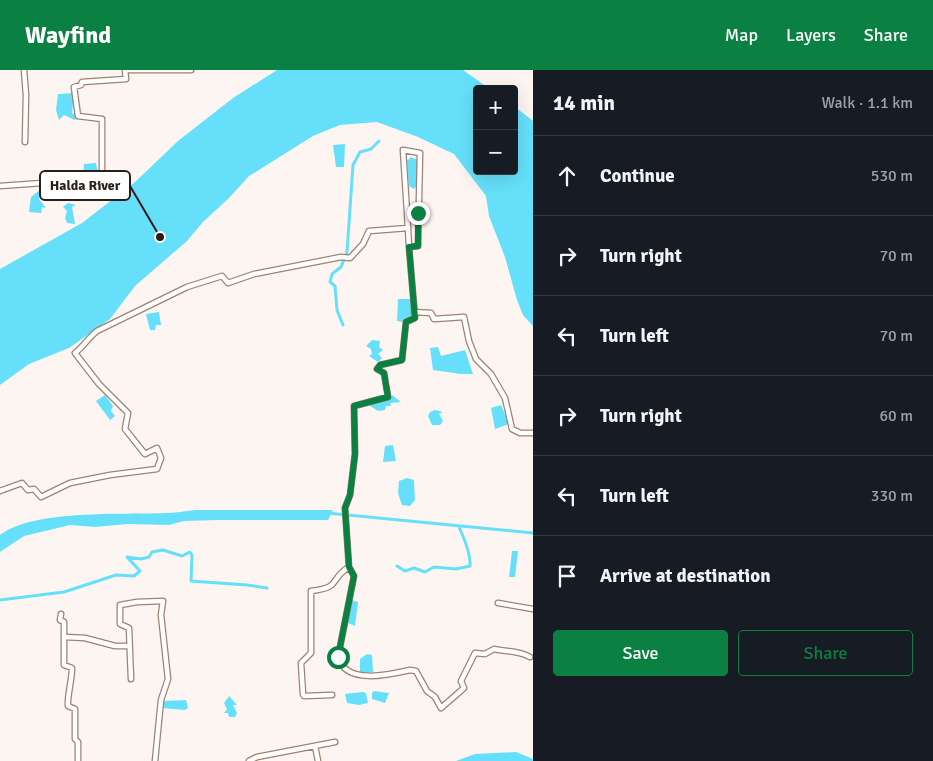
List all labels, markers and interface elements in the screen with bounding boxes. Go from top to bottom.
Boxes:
text: Wayfind [25,20,111,50]
text: Map [725,24,758,46]
text: Layers [786,24,836,46]
text: Share [864,24,908,46]
map controls [473,85,518,175]
button: + [473,85,518,130]
text: 14 min [553,90,615,116]
text: Walk · 1.1 km [821,93,913,113]
button: − [473,130,518,175]
icon: ahead [553,162,581,190]
text: Continue [600,164,675,188]
text: 530 m [871,166,913,186]
callout: Halda River [40,171,130,200]
text: Halda River [50,177,121,194]
route end [407,202,430,225]
icon: right [553,242,581,270]
text: Turn right [600,244,682,268]
text: 70 m [879,246,913,266]
icon: left [553,322,581,350]
text: Turn left [600,324,669,348]
text: 70 m [879,326,913,346]
icon: right [553,402,581,430]
text: Turn right [600,404,682,428]
text: 60 m [879,406,913,426]
icon: left [553,482,581,510]
text: Turn left [600,484,669,508]
text: 330 m [871,486,913,506]
icon: arrive [553,562,581,590]
text: Arrive at destination [600,564,771,588]
button: Save [553,630,728,676]
button: Share [738,630,913,676]
route start [327,646,350,669]

